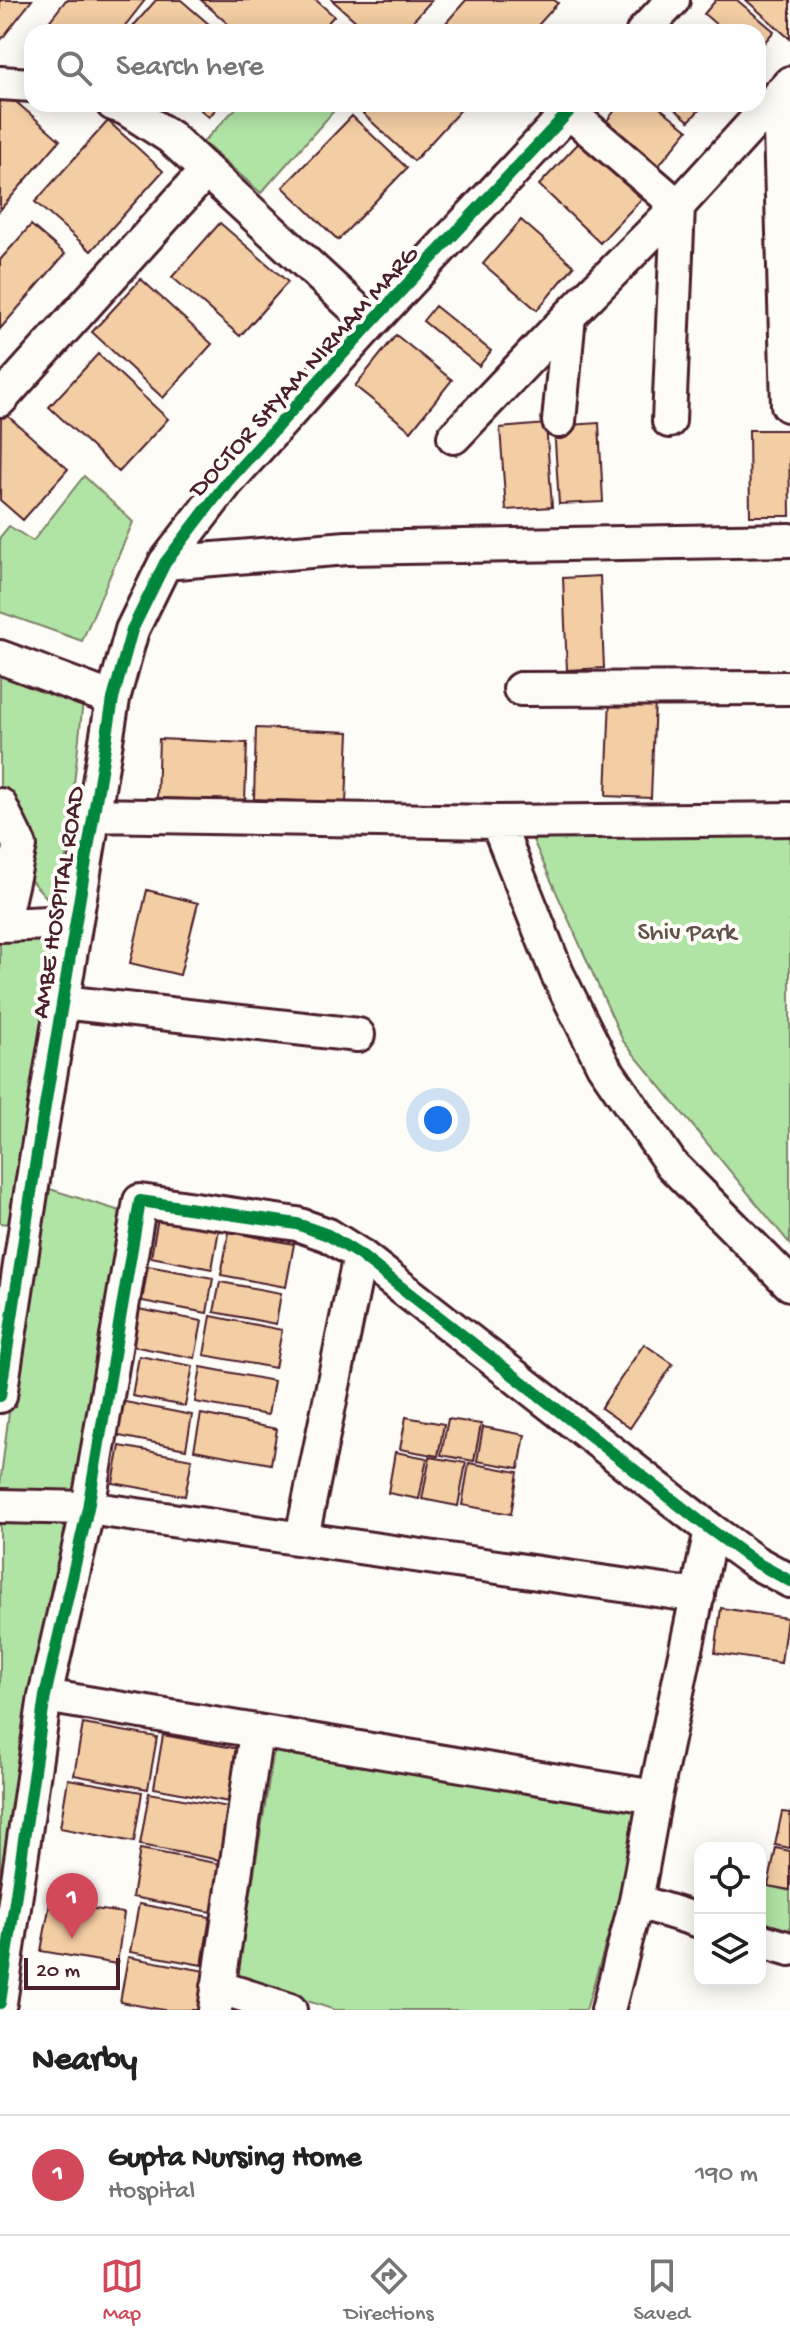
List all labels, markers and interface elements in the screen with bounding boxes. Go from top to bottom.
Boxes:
search box [24,24,766,112]
icon: search [52,46,96,90]
text: Search here [116,51,264,86]
street label: DOCTOR SHYAM NIRMAM MARG [183,239,428,507]
street label: AMBE HOSPITAL ROAD [27,784,94,1021]
park label: Shiv Park [638,919,739,950]
your location [418,1100,458,1140]
map controls [694,1842,766,1986]
button: locate [694,1842,766,1914]
pin: 1 [46,1873,98,1939]
button: layers [694,1914,766,1986]
scale bar [24,1954,120,1990]
text: 20 m [36,1959,80,1985]
text: Nearby [32,2042,137,2082]
text: Gupta Nursing Home [108,2142,362,2177]
text: 1 [53,2160,63,2191]
text: 190 m [695,2160,758,2191]
text: Hospital [108,2177,195,2208]
tab: Map [100,2254,144,2328]
tab: Directions [344,2254,434,2328]
tab: Saved [634,2254,690,2328]

